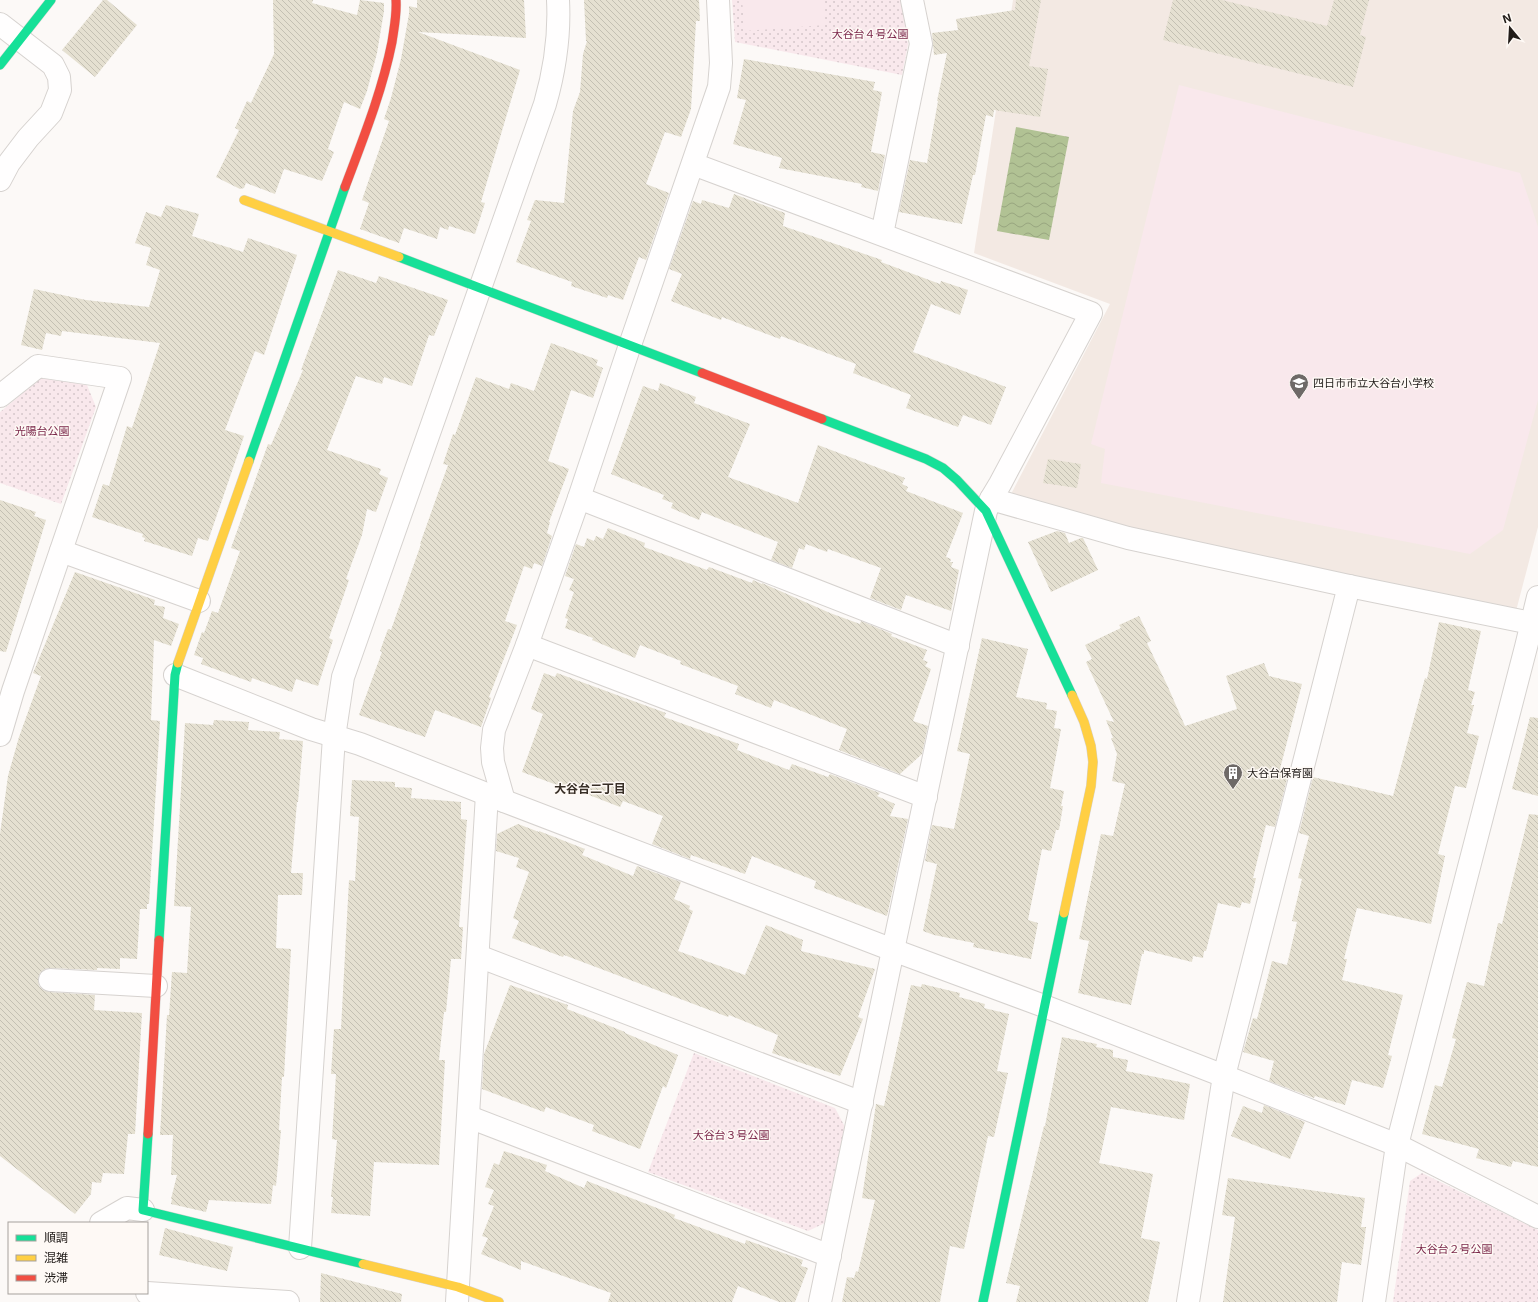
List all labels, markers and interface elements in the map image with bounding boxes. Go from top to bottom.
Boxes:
north arrow [1490,8,1530,48]
text: N [1501,11,1513,26]
park label: 大谷台４号公園 [832,27,909,41]
school or university icon: 四日市市立大谷台小学校 [1288,372,1310,400]
place label: 四日市市立大谷台小学校 [1313,376,1434,390]
park label: 光陽台公園 [15,424,70,438]
building icon: 大谷台保育園 [1222,762,1244,790]
place label: 大谷台保育園 [1247,766,1313,780]
district label: 大谷台二丁目 [554,781,626,796]
park label: 大谷台３号公園 [693,1128,770,1142]
legend [8,1222,148,1294]
text: 順調 [44,1230,68,1245]
park label: 大谷台２号公園 [1416,1242,1493,1256]
text: 混雑 [44,1250,68,1265]
text: 渋滞 [44,1270,68,1285]

